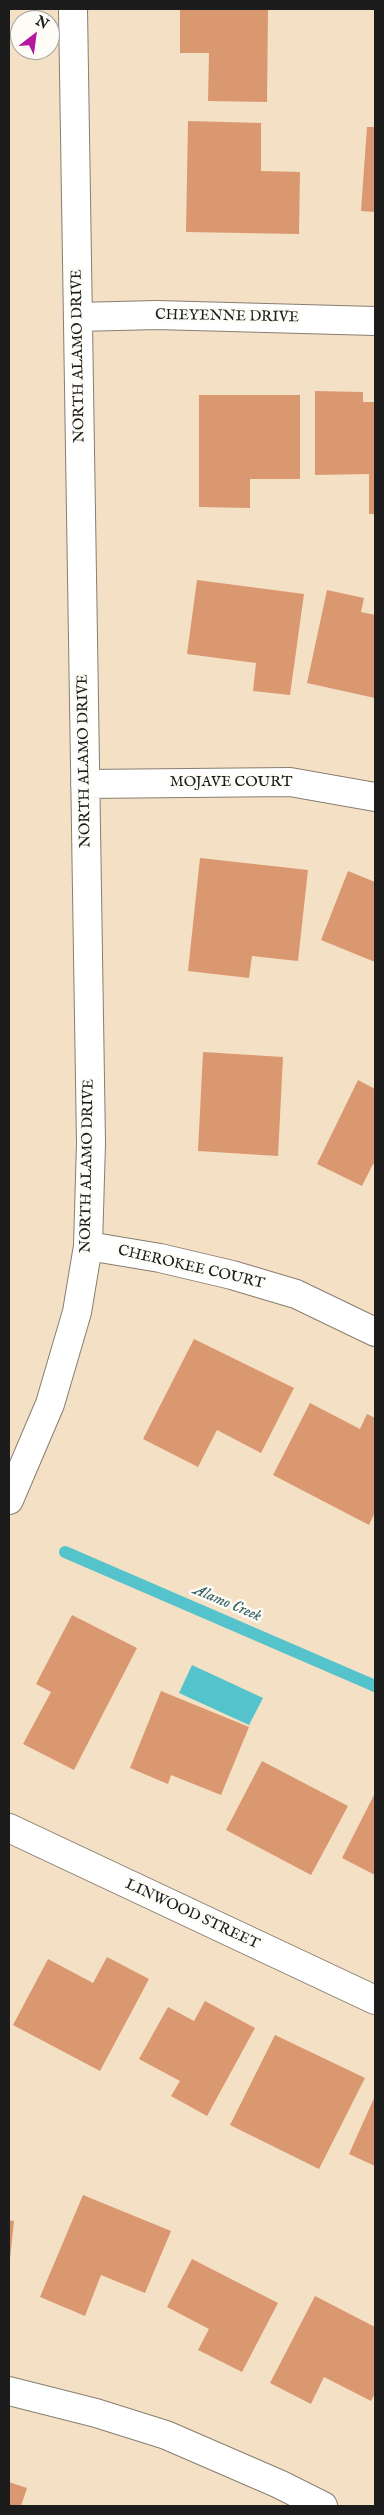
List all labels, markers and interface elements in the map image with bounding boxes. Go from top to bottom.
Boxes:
north arrow [10,10,60,60]
text: N [32,12,52,34]
street label: NORTH ALAMO DRIVE [68,269,90,443]
street label: CHEYENNE DRIVE [155,307,299,327]
street label: NORTH ALAMO DRIVE [74,674,96,848]
street label: MOJAVE COURT [170,774,292,792]
street label: NORTH ALAMO DRIVE [77,1079,99,1253]
street label: CHEROKEE COURT [116,1242,266,1294]
water label: Alamo Creek [190,1581,264,1627]
street label: LINWOOD STREET [122,1876,262,1954]

